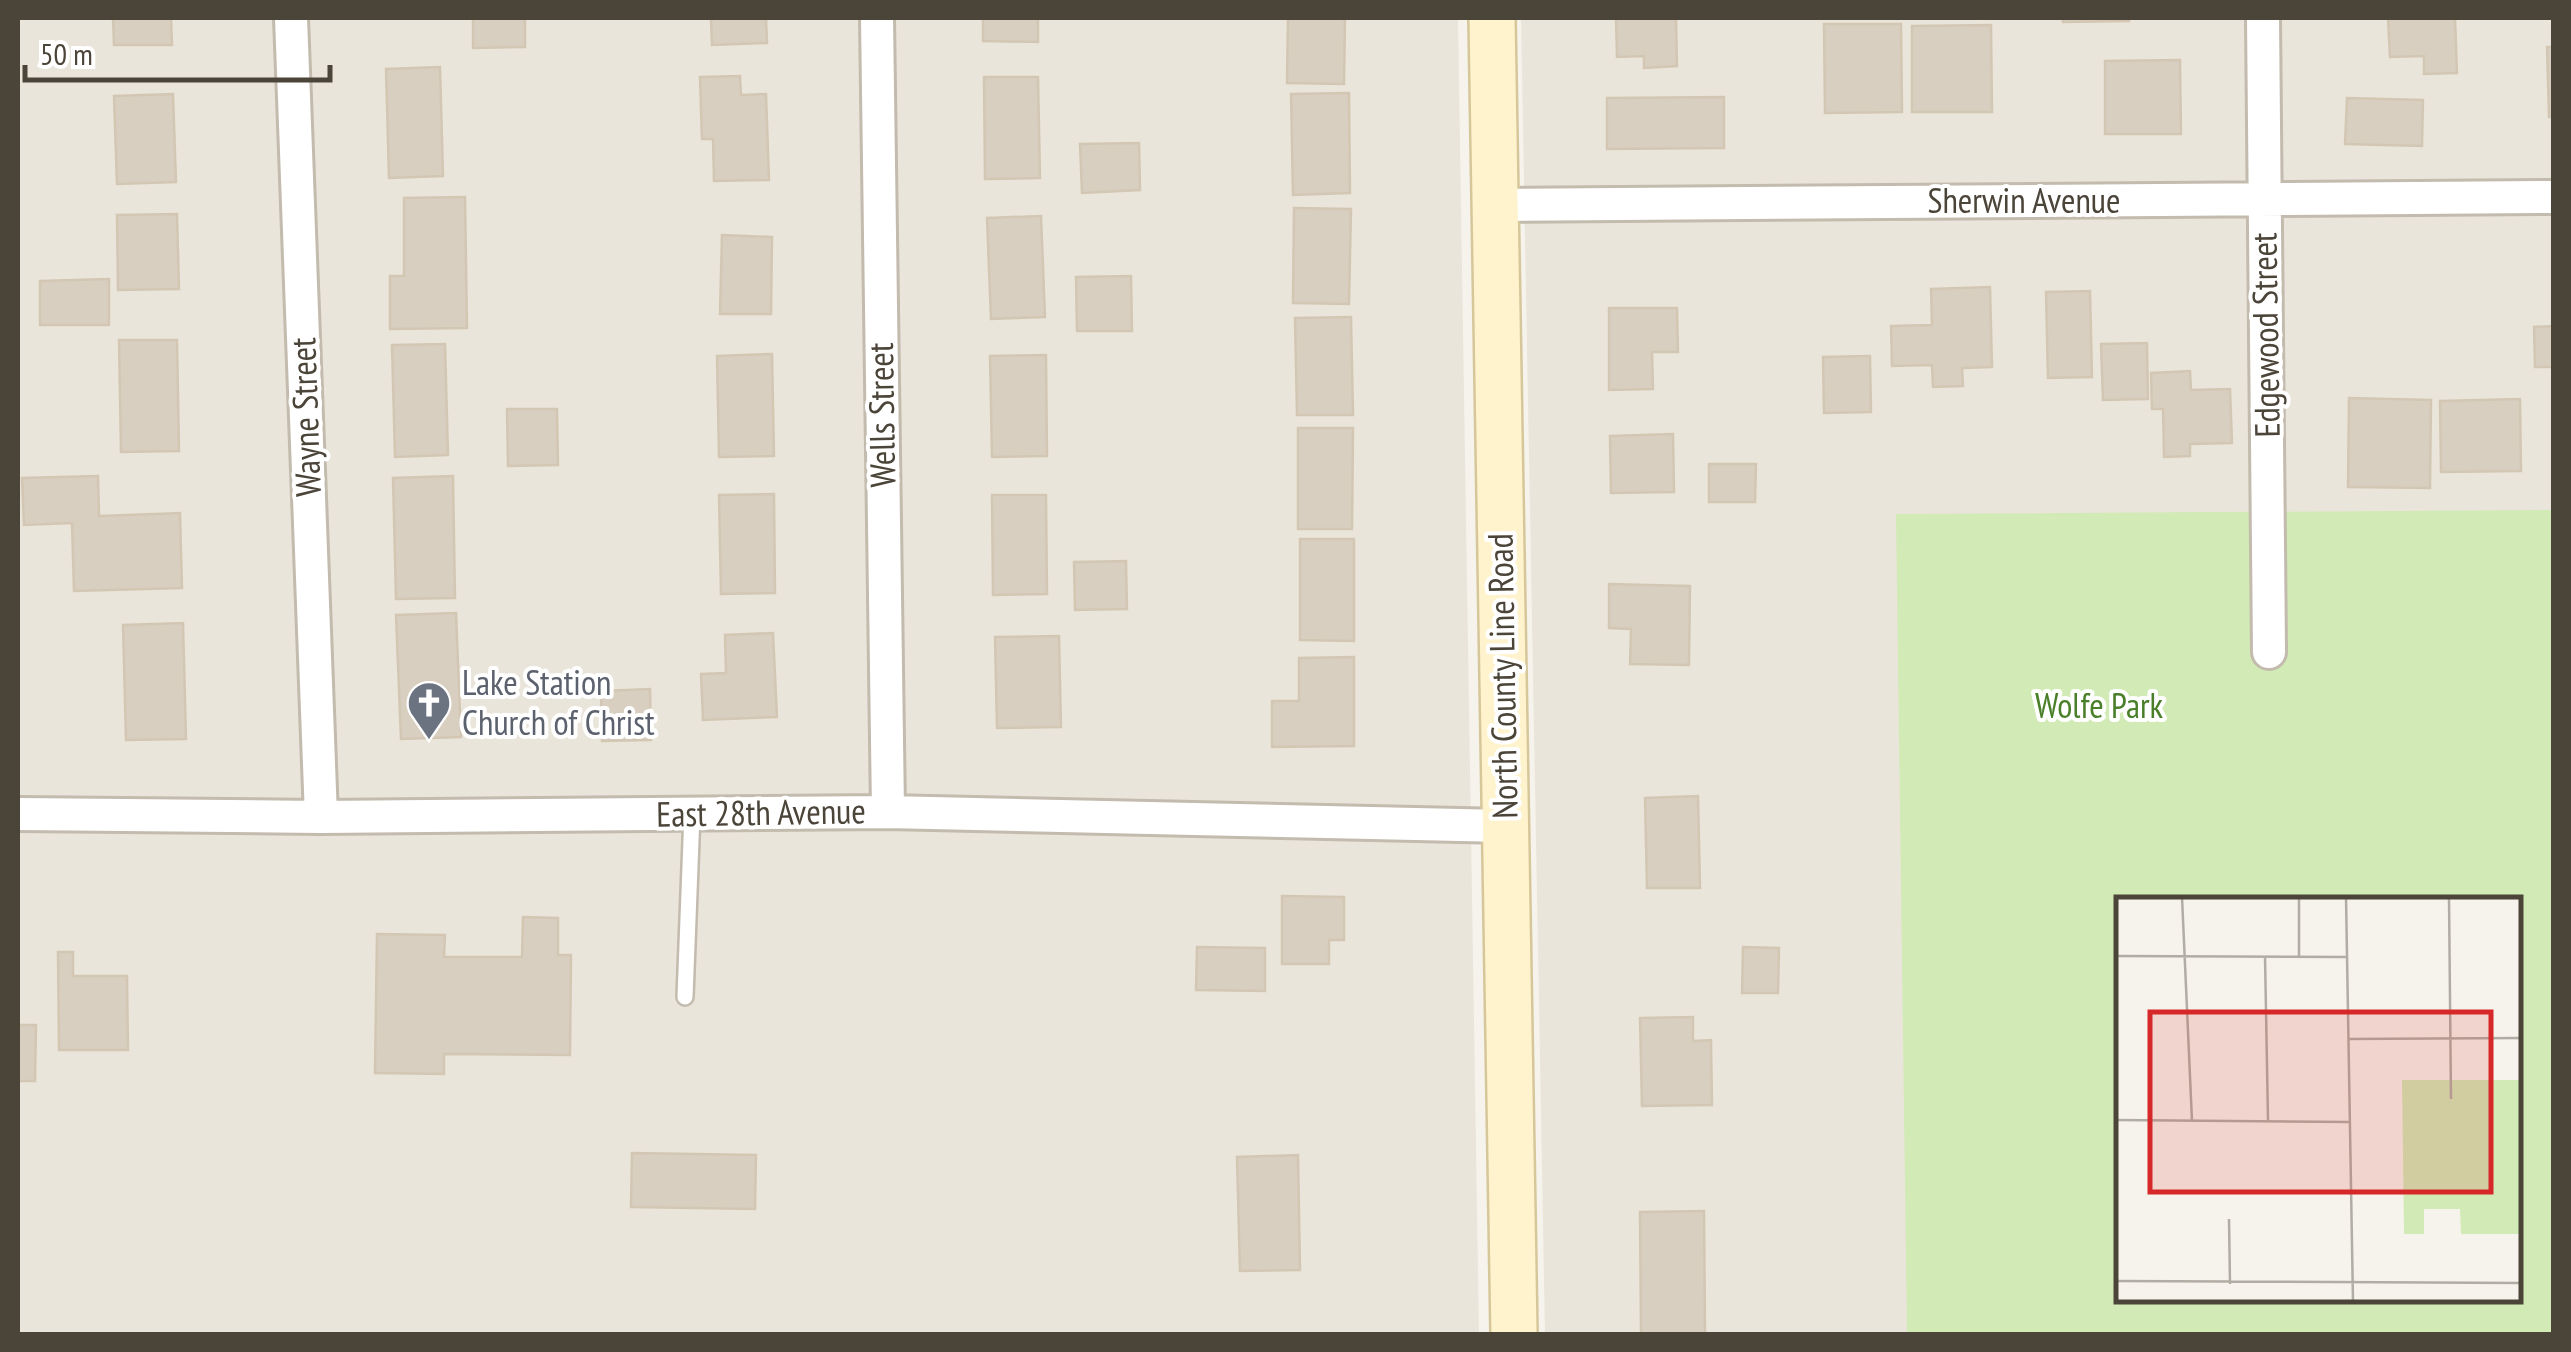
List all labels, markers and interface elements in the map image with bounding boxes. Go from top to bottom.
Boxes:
scale bar [25,20,330,82]
text: 50 m [40,34,93,73]
street label: Sherwin Avenue [1927,177,2121,223]
street label: Edgewood Street [2240,232,2290,438]
street label: Wayne Street [279,336,331,497]
street label: Wells Street [857,342,905,488]
street label: North County Line Road [1477,533,1527,819]
place label: Lake Station Church of Christ [462,659,655,745]
church icon: Lake Station Church of Christ [406,680,452,741]
park label: Wolfe Park [2035,682,2163,728]
street label: East 28th Avenue [656,787,866,837]
inset map [2116,897,2521,1302]

